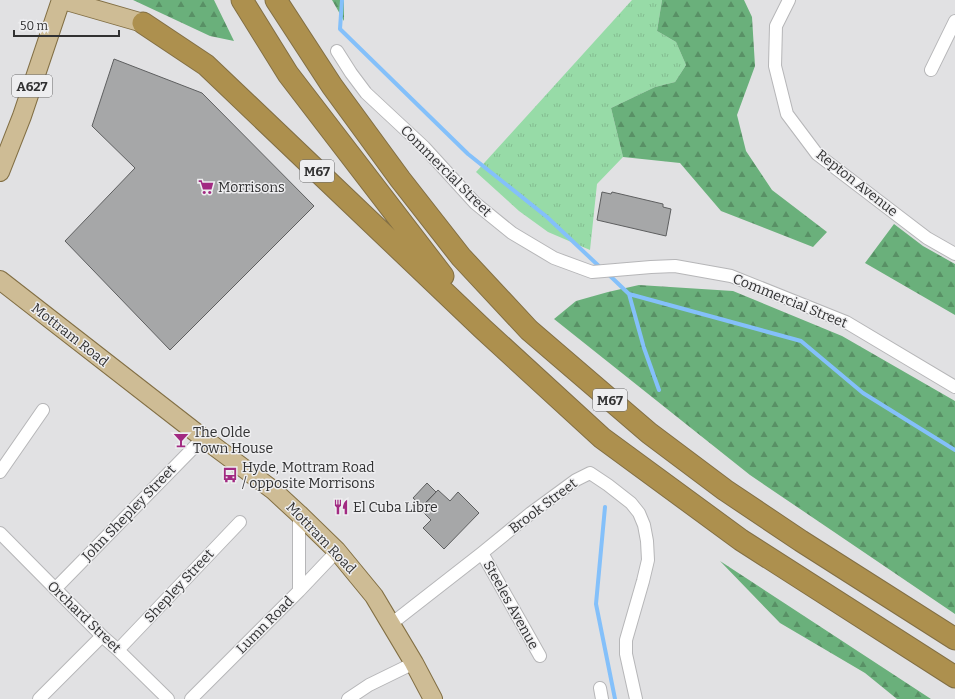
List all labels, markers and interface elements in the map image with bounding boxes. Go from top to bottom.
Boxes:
scale bar [14,12,119,38]
text: 50 m [20,19,49,33]
road number: A627 [12,75,52,97]
street label: Commercial Street [397,122,495,220]
street label: Repton Avenue [813,146,901,220]
road number: M67 [300,160,334,182]
supermarket icon: Morrisons [197,178,215,196]
place label: Morrisons [218,179,285,196]
street label: Commercial Street [730,270,850,332]
street label: Mottram Road [28,300,112,370]
road number: M67 [593,389,627,411]
place label: The Olde Town House [193,424,273,457]
bar icon: The Olde Town House [172,431,190,449]
place label: Hyde, Mottram Road / opposite Morrisons [242,459,375,492]
street label: John Shepley Street [78,461,179,565]
bus stop icon: Hyde, Mottram Road / opposite Morrisons [221,466,239,484]
street label: Brook Street [506,475,580,537]
restaurant icon: El Cuba Libre [332,498,350,516]
street label: Mottram Road [283,499,359,577]
place label: El Cuba Libre [353,499,438,516]
street label: Shepley Street [141,546,217,626]
street label: Steeles Avenue [480,558,542,652]
street label: Orchard Street [44,578,124,656]
street label: Lumn Road [233,593,297,657]

